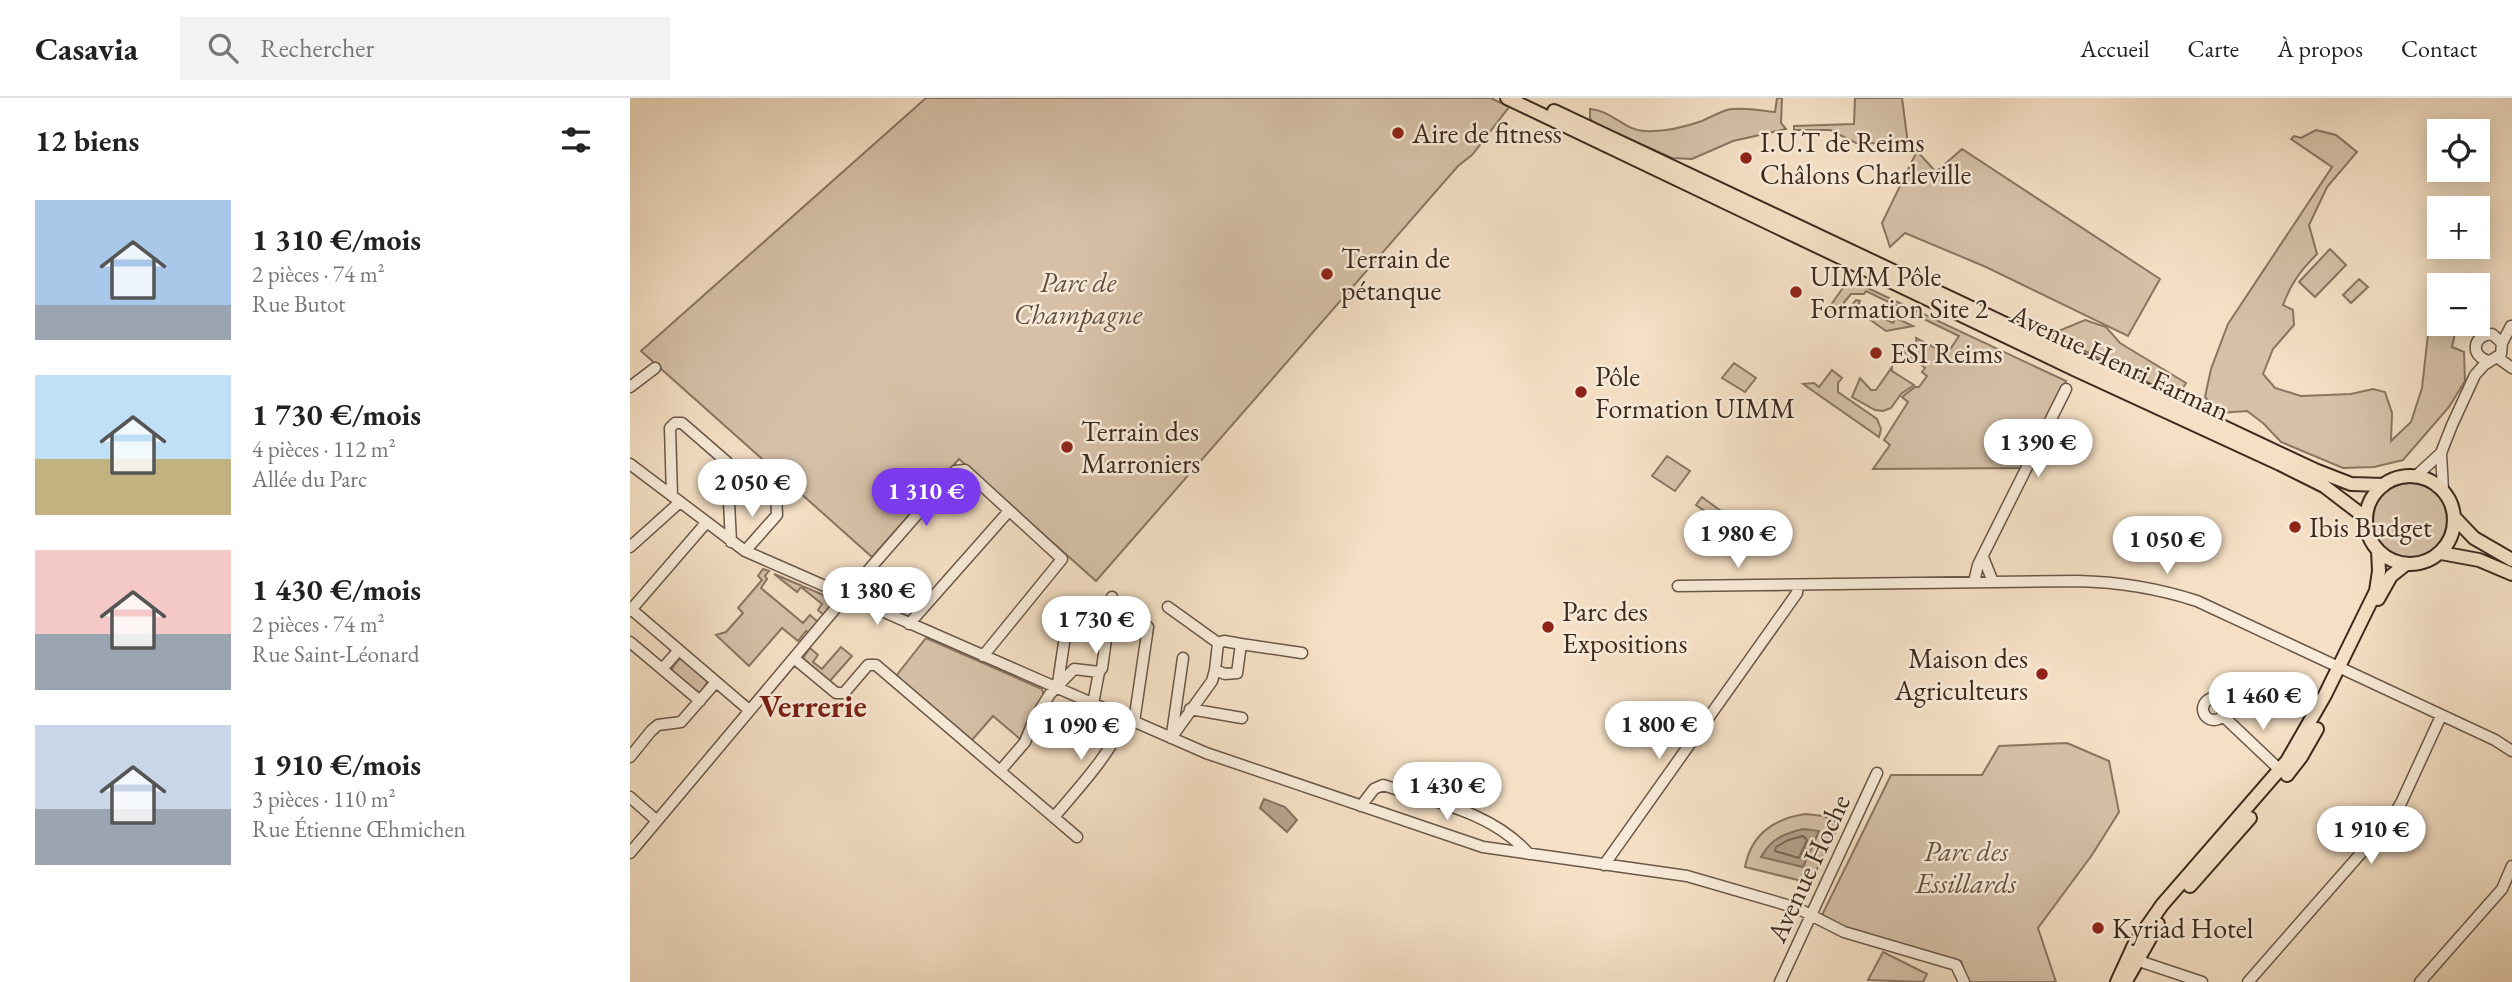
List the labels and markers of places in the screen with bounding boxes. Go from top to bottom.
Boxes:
place label: Aire de fitness [1411,115,1562,151]
place label: I.U.T de Reims Châlons Charleville [1760,124,1972,192]
marker: Aire de fitness [1390,125,1406,141]
marker: I.U.T de Reims Châlons Charleville [1738,150,1754,166]
place label: Terrain de pétanque [1341,240,1450,308]
place label: UIMM Pôle Formation Site 2 [1810,258,1989,326]
marker: Terrain de pétanque [1319,266,1335,282]
marker: UIMM Pôle Formation Site 2 [1788,284,1804,300]
place label: ESI Reims [1890,335,2003,371]
marker: ESI Reims [1868,345,1884,361]
place label: Pôle Formation UIMM [1595,358,1795,426]
marker: Pôle Formation UIMM [1573,384,1589,400]
place label: Terrain des Marroniers [1081,413,1200,481]
pin: 1 390 € [1973,420,2103,479]
marker: Terrain des Marroniers [1059,439,1075,455]
pin: 2 050 € [687,460,817,519]
pin: 1 310 € [861,468,991,528]
place label: Ibis Budget [2309,509,2432,545]
pin: 1 980 € [1673,510,1803,570]
pin: 1 050 € [2102,517,2232,576]
marker: Ibis Budget [2287,519,2303,535]
pin: 1 380 € [812,568,942,627]
place label: Parc des Expositions [1562,593,1687,661]
pin: 1 730 € [1031,596,1161,656]
marker: Parc des Expositions [1540,619,1556,635]
place label: Maison des Agriculteurs [1893,640,2028,708]
marker: Maison des Agriculteurs [2034,666,2050,682]
pin: 1 460 € [2198,672,2328,732]
pin: 1 090 € [1016,702,1146,762]
pin: 1 800 € [1594,702,1724,761]
pin: 1 430 € [1382,762,1512,822]
pin: 1 910 € [2306,806,2436,866]
place label: Kyriad Hotel [2112,910,2254,946]
marker: Kyriad Hotel [2090,920,2106,936]

